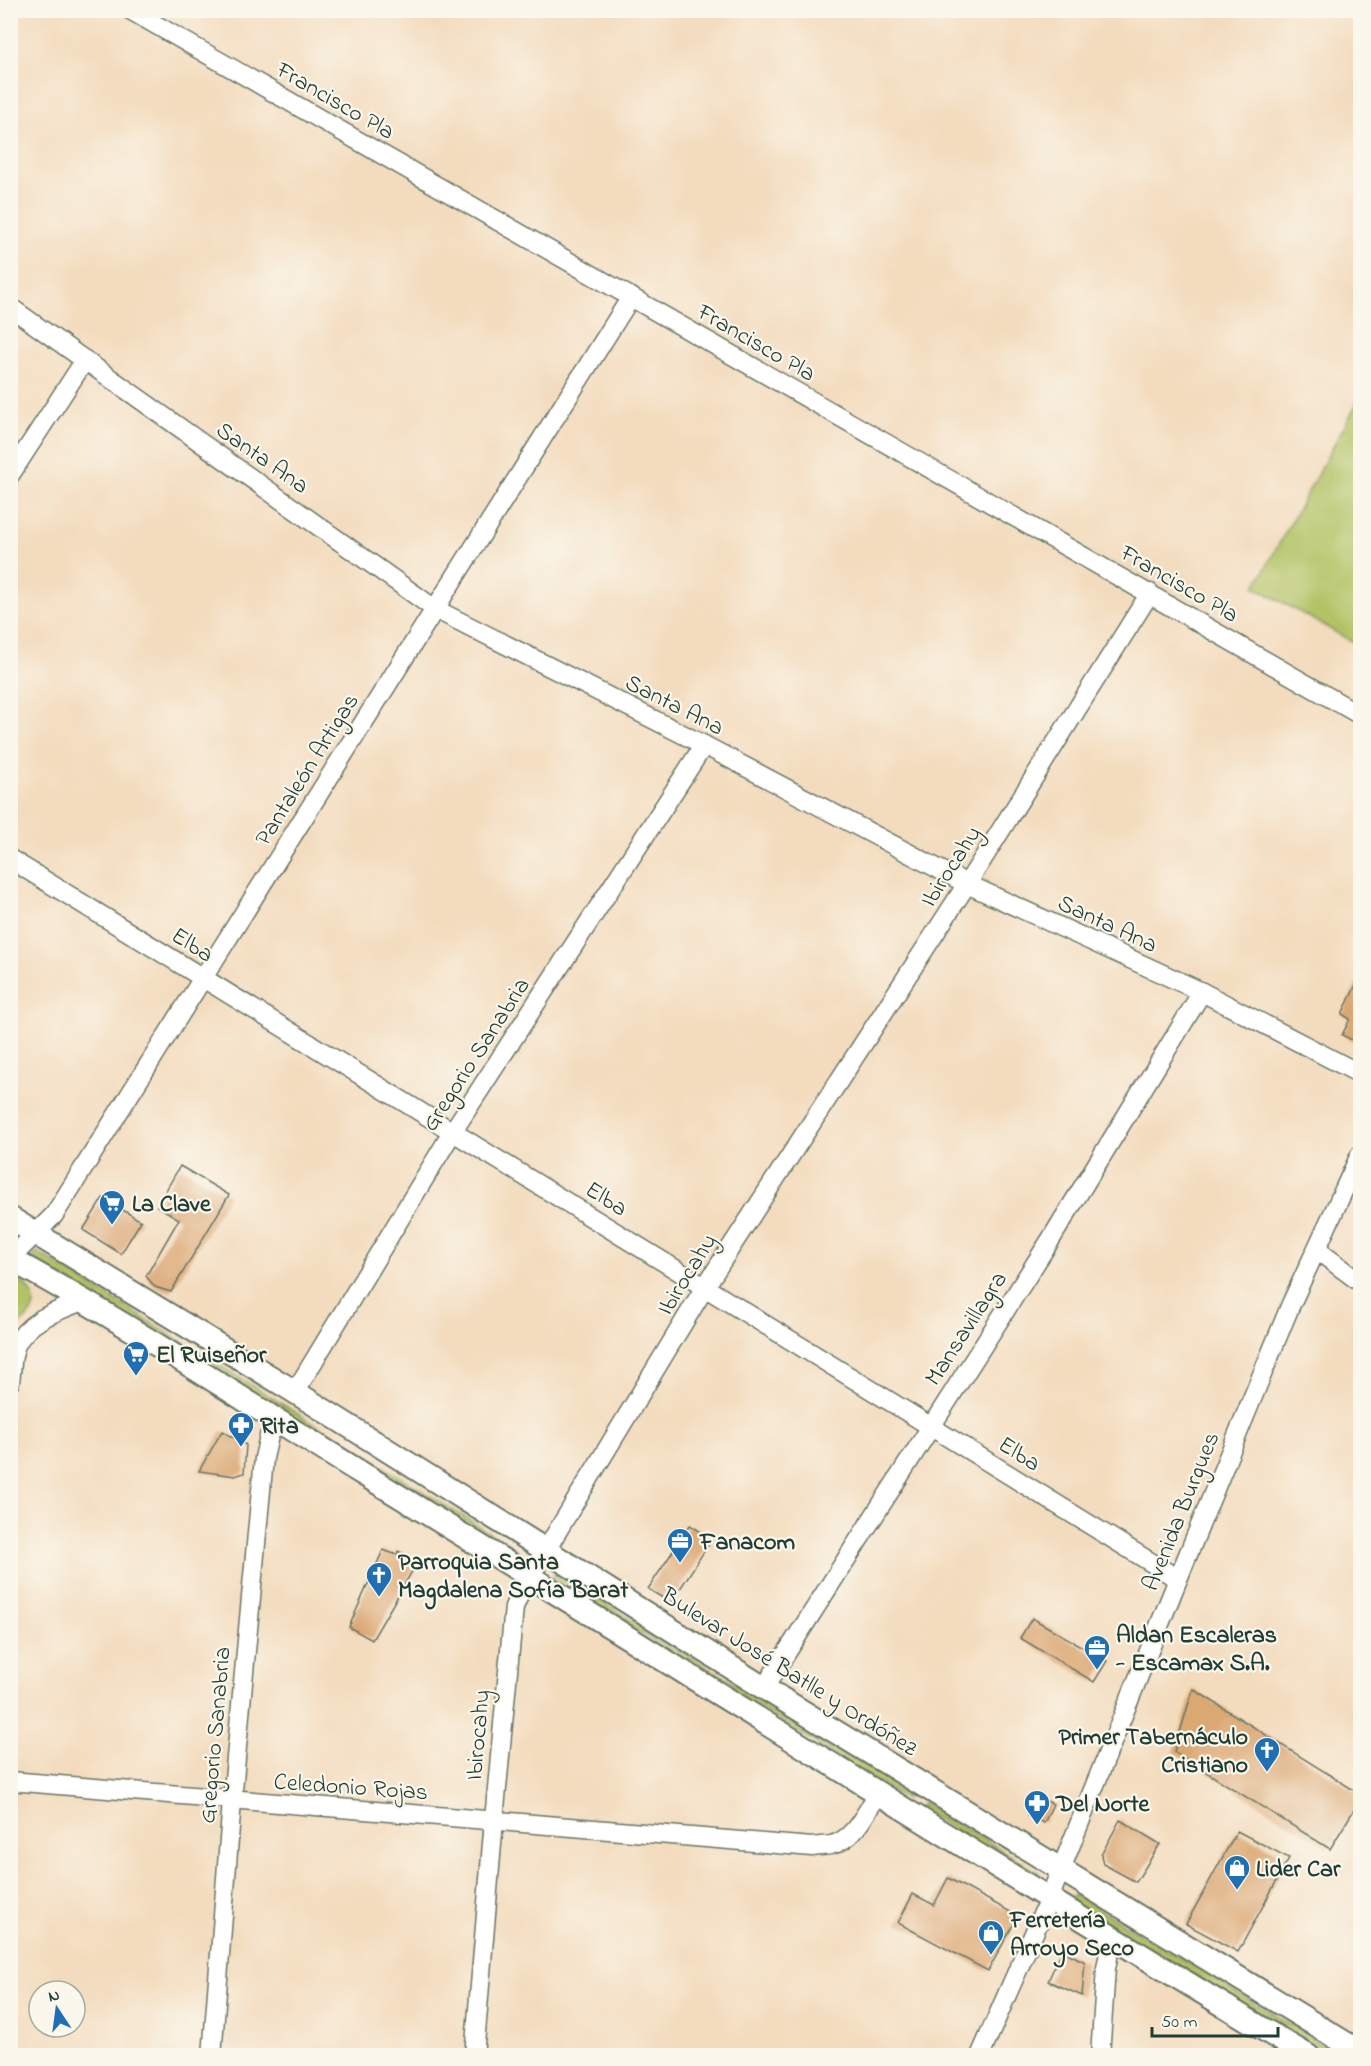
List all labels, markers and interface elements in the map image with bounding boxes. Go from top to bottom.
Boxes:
street label: Francisco Pla [268,54,401,150]
street label: Francisco Pla [689,296,822,392]
street label: Santa Ana [208,414,315,504]
street label: Francisco Pla [1112,537,1245,633]
street label: Santa Ana [618,666,729,746]
street label: Pantaleón Artigas [247,687,369,853]
street label: Ibirocahy [913,820,992,916]
street label: Santa Ana [1051,887,1163,964]
street label: Elba [164,920,220,973]
street label: Gregorio Sanabria [414,971,540,1139]
street label: Elba [578,1174,634,1227]
supermarket icon: La Clave [97,1188,127,1226]
place label: La Clave [132,1188,212,1223]
street label: Ibirocahy [649,1227,728,1324]
street label: Mansavillagra [917,1265,1017,1394]
supermarket icon: El Ruiseñor [121,1339,151,1377]
place label: El Ruiseñor [156,1339,267,1374]
pharmacy icon: Rita [226,1410,256,1448]
place label: Rita [260,1410,299,1445]
street label: Avenida Burgues [1134,1427,1230,1597]
street label: Elba [991,1429,1047,1482]
office icon: Fanacom [665,1526,695,1564]
place label: Fanacom [699,1526,795,1561]
place label: Parroquia Santa Magdalena Sofía Barat [398,1546,629,1610]
church icon: Parroquia Santa Magdalena Sofía Barat [364,1560,394,1598]
street label: Bulevar José Batlle y Ordóñez [652,1579,924,1768]
place label: Aldan Escaleras - Escamax S.A. [1115,1619,1277,1682]
office icon: Aldan Escaleras - Escamax S.A. [1082,1633,1112,1671]
street label: Gregorio Sanabria [191,1645,242,1825]
street label: Ibirocahy [458,1688,502,1782]
place label: Primer Tabernáculo Cristiano [1059,1721,1248,1784]
church icon: Primer Tabernáculo Cristiano [1252,1735,1282,1773]
street label: Celedonio Rojas [273,1766,429,1811]
pharmacy icon: Del Norte [1022,1788,1052,1826]
place label: Del Norte [1055,1788,1151,1823]
shop icon: Lider Car [1222,1853,1252,1891]
place label: Lider Car [1256,1853,1341,1888]
place label: Ferretería Arroyo Seco [1009,1904,1134,1968]
shop icon: Ferretería Arroyo Seco [976,1918,1006,1956]
north arrow [27,1979,87,2039]
text: N [46,1983,62,2009]
scale bar [1152,2000,1278,2038]
text: 50 m [1161,2010,1198,2036]

